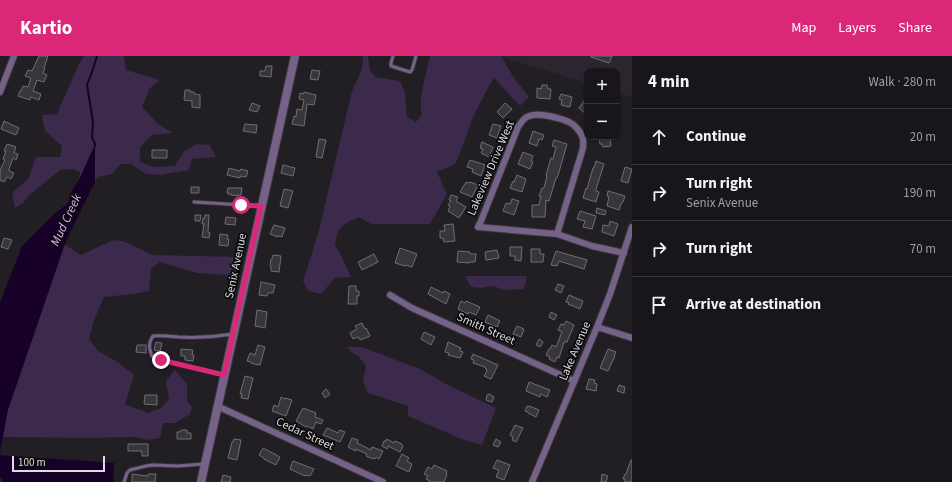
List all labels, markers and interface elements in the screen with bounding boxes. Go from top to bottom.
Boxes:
text: Kartio [20,15,72,42]
text: Map [791,18,816,38]
text: Layers [838,18,876,38]
text: Share [898,18,932,38]
map controls [584,68,620,140]
button: + [584,68,620,104]
text: 4 min [648,70,689,94]
text: Walk · 280 m [868,73,936,91]
button: − [584,104,620,140]
street label: Lakeview Drive West [463,118,519,218]
icon: ahead [648,126,670,148]
text: Continue [686,126,746,147]
text: 20 m [910,128,936,146]
text: Turn right [686,173,752,194]
icon: right [648,182,670,204]
text: 190 m [903,184,936,202]
water label: Mud Creek [46,190,86,249]
text: Senix Avenue [686,194,758,212]
route start [232,196,250,214]
street label: Senix Avenue [221,232,251,300]
icon: right [648,238,670,260]
text: Turn right [686,238,752,259]
text: 70 m [910,240,936,258]
icon: arrive [648,294,670,316]
text: Arrive at destination [686,294,821,315]
street label: Smith Street [454,309,518,349]
street label: Lake Avenue [555,319,595,383]
route end [152,351,170,369]
street label: Cedar Street [273,413,337,455]
scale bar [12,454,105,473]
text: 100 m [18,455,46,470]

